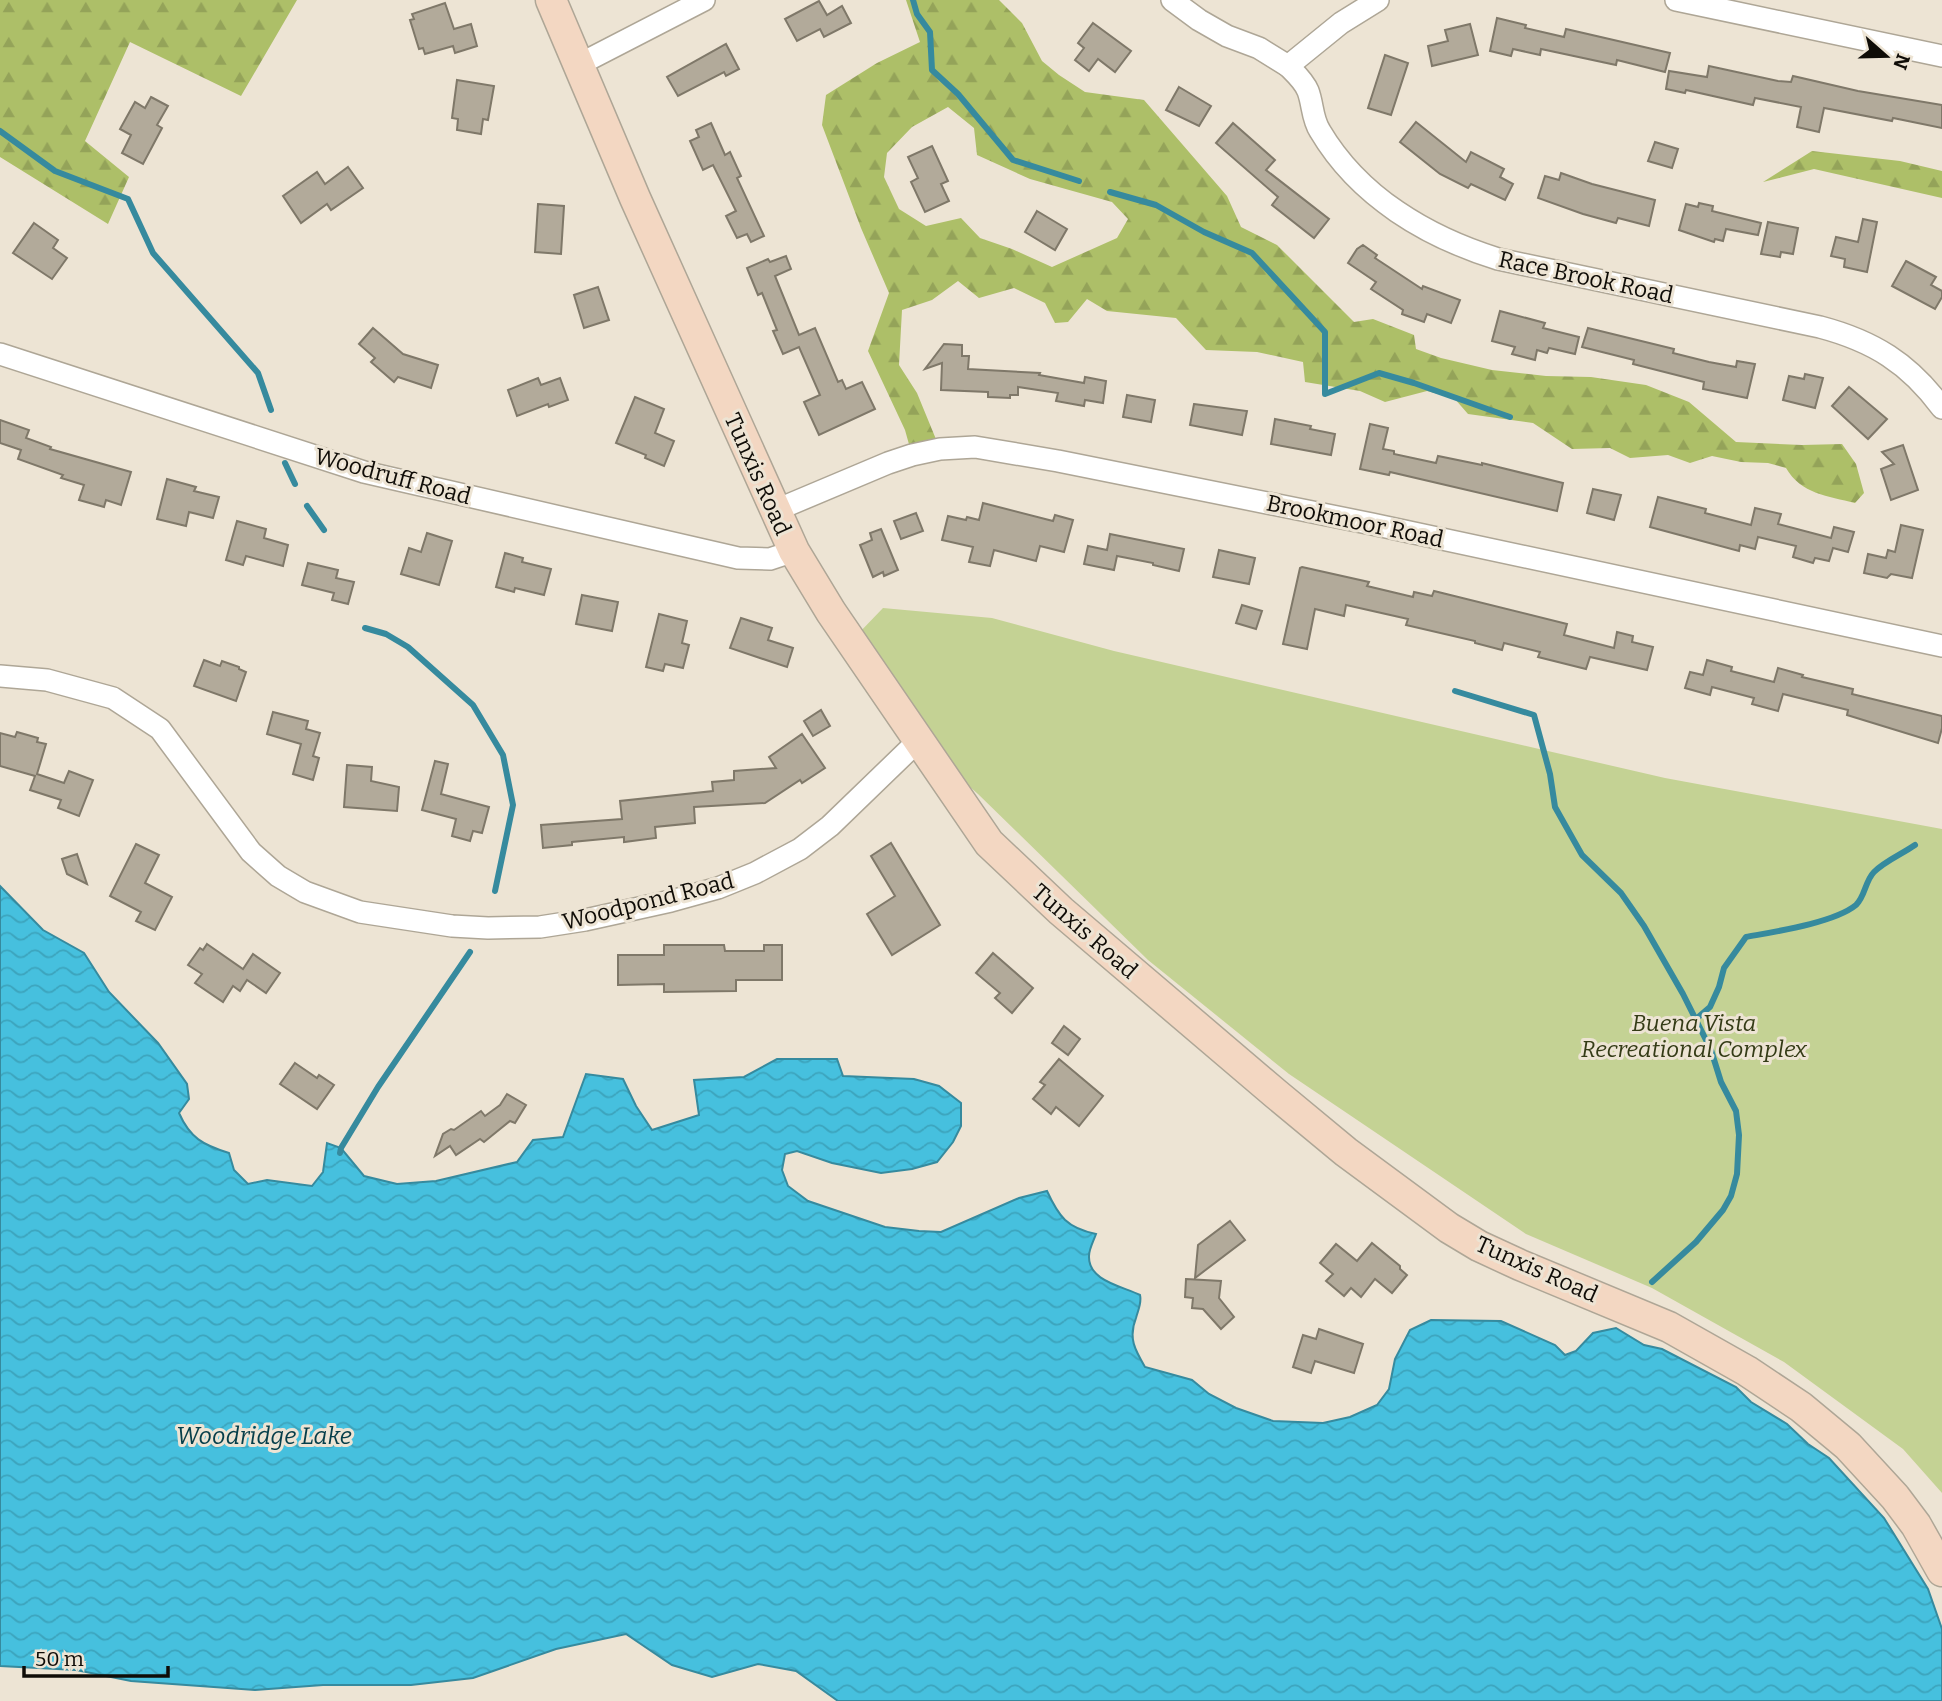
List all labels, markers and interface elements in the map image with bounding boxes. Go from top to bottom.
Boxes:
north arrow [1851,21,1921,91]
text: N [1888,51,1915,73]
street label: Race Brook Road [1496,245,1676,309]
street label: Tunxis Road [719,409,798,540]
street label: Woodruff Road [312,442,475,510]
street label: Brookmoor Road [1264,489,1446,554]
street label: Woodpond Road [559,866,737,936]
street label: Tunxis Road [1026,878,1144,985]
park label: Buena Vista Recreational Complex [1581,1009,1808,1063]
street label: Tunxis Road [1472,1230,1603,1309]
water label: Woodridge Lake [176,1422,352,1450]
scale bar [24,1634,168,1678]
text: 50 m [35,1646,84,1672]

